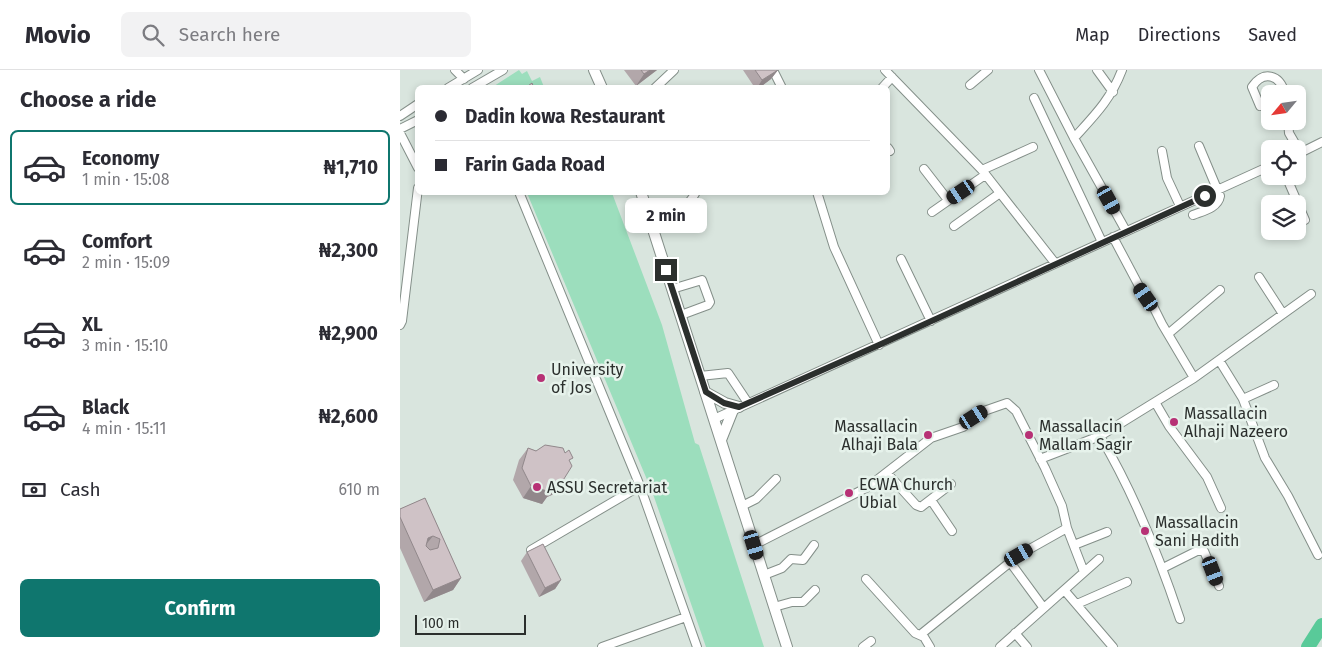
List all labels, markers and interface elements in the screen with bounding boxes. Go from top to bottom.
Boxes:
search box [121,12,471,57]
text: Movio [25,21,91,49]
icon: search [139,21,167,49]
text: Search here [179,23,280,46]
text: Map [1075,24,1110,46]
text: Directions [1138,24,1220,46]
text: Saved [1248,24,1297,46]
north arrow [1261,85,1306,130]
map controls [1261,85,1306,240]
text: Choose a ride [20,86,156,113]
text: Dadin kowa Restaurant [465,105,665,128]
button: locate [1261,140,1306,185]
icon: car [22,145,67,190]
text: Economy [82,147,159,170]
text: Farin Gada Road [465,153,605,176]
text: ₦1,710 [324,156,378,179]
text: 1 min · 15:08 [82,170,170,189]
car [944,177,977,207]
car [1095,183,1122,217]
route start [1194,185,1216,207]
button: layers [1261,195,1306,240]
callout: 2 min [625,198,707,232]
text: 2 min [646,206,686,225]
icon: car [22,228,67,273]
text: Comfort [82,230,152,253]
text: ₦2,300 [319,239,378,262]
text: 2 min · 15:09 [82,253,170,272]
route end [655,259,677,281]
car [1131,280,1160,314]
icon: car [22,311,67,356]
text: XL [82,313,103,336]
text: ₦2,900 [319,322,378,345]
text: 3 min · 15:10 [82,336,168,355]
place label: University of Jos [551,360,624,397]
marker: University of Jos [535,372,547,384]
icon: car [22,394,67,439]
text: Black [82,396,129,419]
car [957,403,990,431]
place label: Massallacin Alhaji Nazeero [1184,404,1288,441]
text: ₦2,600 [318,405,378,428]
marker: Massallacin Alhaji Nazeero [1168,416,1180,428]
place label: Massallacin Alhaji Bala [834,417,918,454]
place label: Massallacin Mallam Sagir [1039,417,1133,454]
text: 4 min · 15:11 [82,419,166,438]
marker: Massallacin Alhaji Bala [922,429,934,441]
marker: Massallacin Mallam Sagir [1023,429,1035,441]
place label: ECWA Church Ubial [859,475,953,512]
icon: cash [20,476,48,504]
text: Cash [60,478,101,501]
place label: ASSU Secretariat [547,478,668,497]
text: 610 m [338,480,380,499]
marker: ASSU Secretariat [531,481,543,493]
marker: ECWA Church Ubial [843,487,855,499]
place label: Massallacin Sani Hadith [1155,513,1239,550]
marker: Massallacin Sani Hadith [1139,525,1151,537]
car [742,528,765,562]
car [1002,541,1035,569]
car [1200,554,1225,588]
button: Confirm [20,579,380,637]
scale bar [415,612,526,635]
text: 100 m [422,615,459,632]

